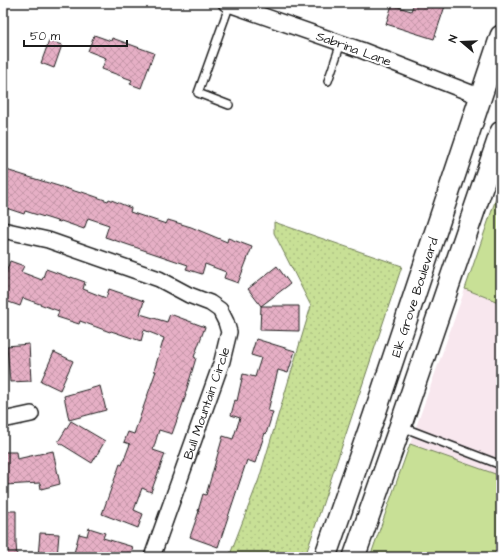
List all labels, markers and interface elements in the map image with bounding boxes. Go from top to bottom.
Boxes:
scale bar [24,22,127,48]
north arrow [442,22,482,62]
street label: Sabrina Lane [314,27,394,71]
text: 50 m [30,28,61,45]
text: N [445,33,461,45]
street label: Elk Grove Boulevard [387,235,443,359]
street label: Bull Mountain Circle [179,345,235,462]

